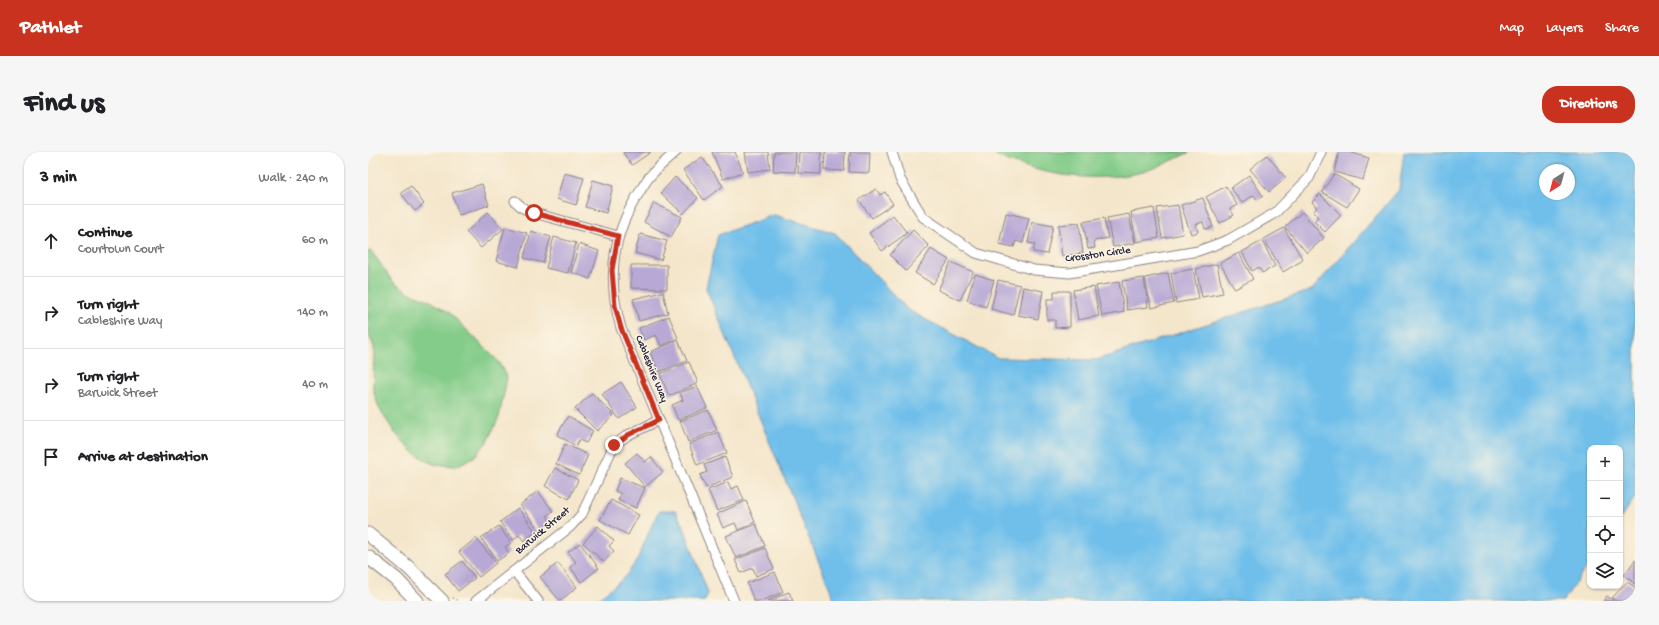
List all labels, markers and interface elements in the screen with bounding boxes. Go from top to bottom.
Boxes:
text: Pathlet [20,17,81,40]
text: Map [1500,20,1524,37]
text: Layers [1546,20,1583,37]
text: Share [1605,20,1639,37]
button: Directions [1542,86,1635,123]
text: Find us [24,88,104,121]
north arrow [1539,164,1575,200]
text: 3 min [40,168,77,188]
text: Walk · 240 m [259,171,328,186]
route start [525,204,543,222]
text: Continue [78,224,132,242]
icon: ahead [40,230,62,252]
text: 60 m [302,233,328,248]
text: Courtown Court [78,242,164,257]
street label: Crosston Circle [1065,244,1132,266]
text: Turn right [78,296,138,314]
icon: right [40,302,62,324]
text: 140 m [297,305,328,320]
text: Cableshire Way [78,314,162,329]
street label: Cableshire Way [632,334,670,405]
text: Turn right [78,368,138,386]
icon: right [40,374,62,396]
text: 40 m [302,377,328,392]
text: Barwick Street [78,386,157,401]
route end [605,436,623,454]
map controls [1587,445,1623,589]
button: + [1587,445,1623,481]
icon: arrive [40,446,62,468]
text: Arrive at destination [78,448,208,466]
button: − [1587,481,1623,517]
street label: Barwick Street [513,504,574,558]
button: locate [1587,517,1623,553]
button: layers [1587,553,1623,589]

